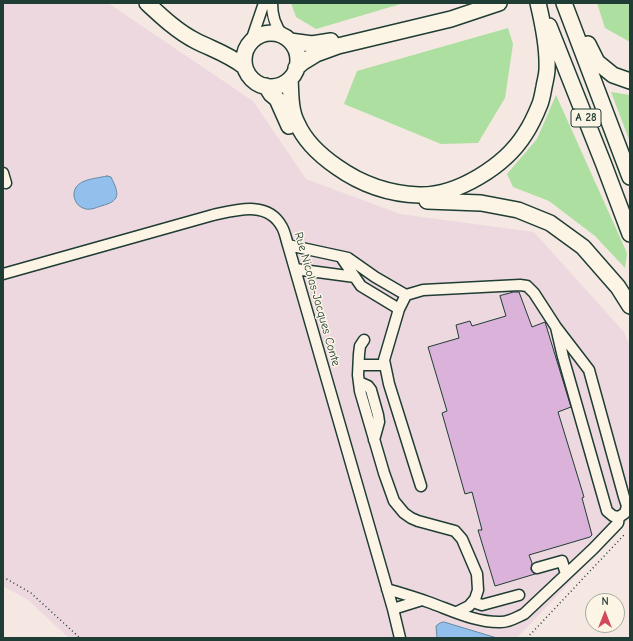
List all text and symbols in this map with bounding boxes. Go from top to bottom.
road number: A 28 [571,109,601,127]
street label: Rue Nicolas-Jacques Conte [291,230,343,368]
north arrow [585,593,625,633]
text: N [601,595,609,608]

